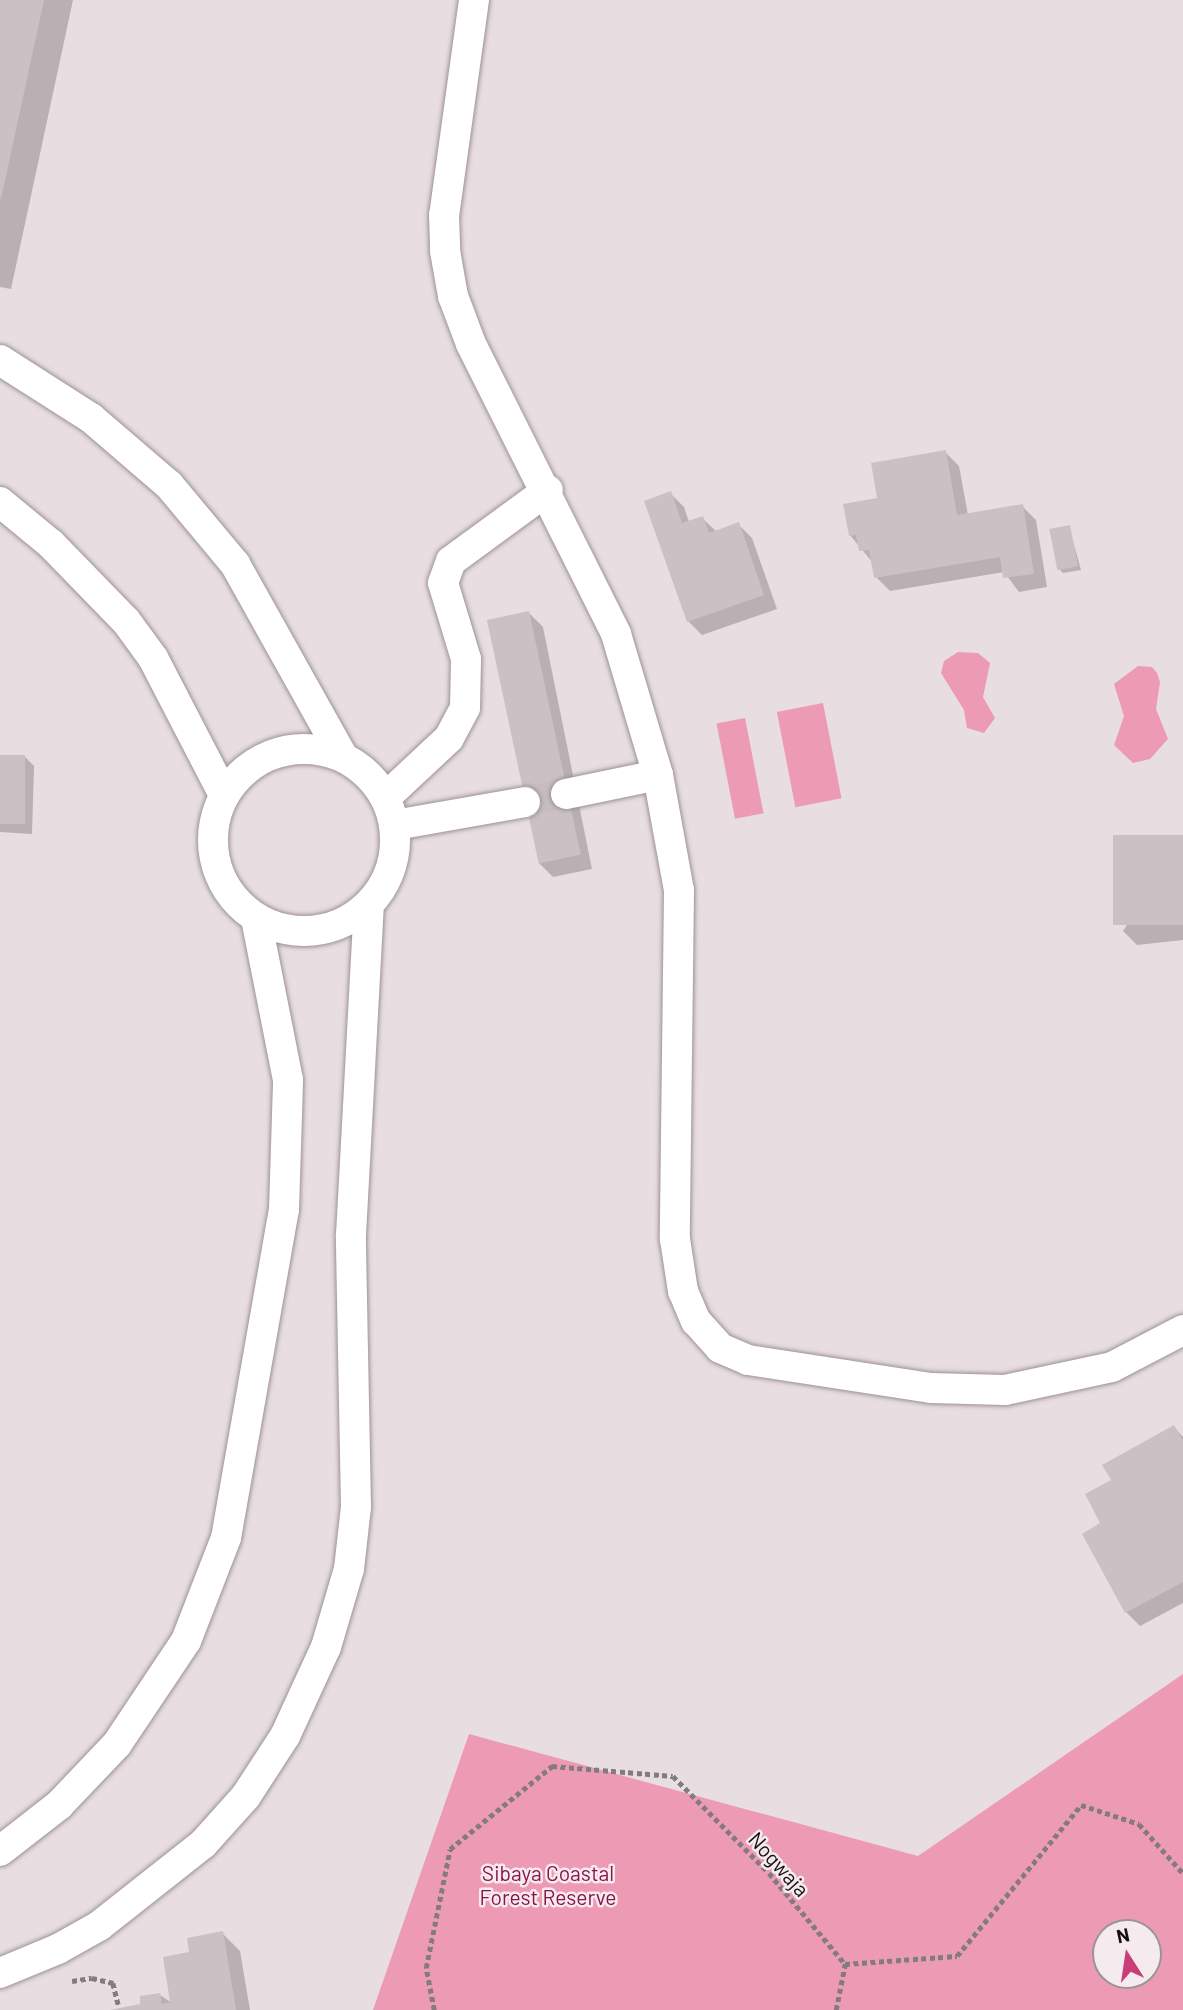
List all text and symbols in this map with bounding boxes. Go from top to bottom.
street label: Nogwaja [743,1826,815,1902]
park label: Sibaya Coastal Forest Reserve [479,1860,617,1910]
north arrow [1092,1919,1162,1989]
text: N [1114,1922,1132,1947]

